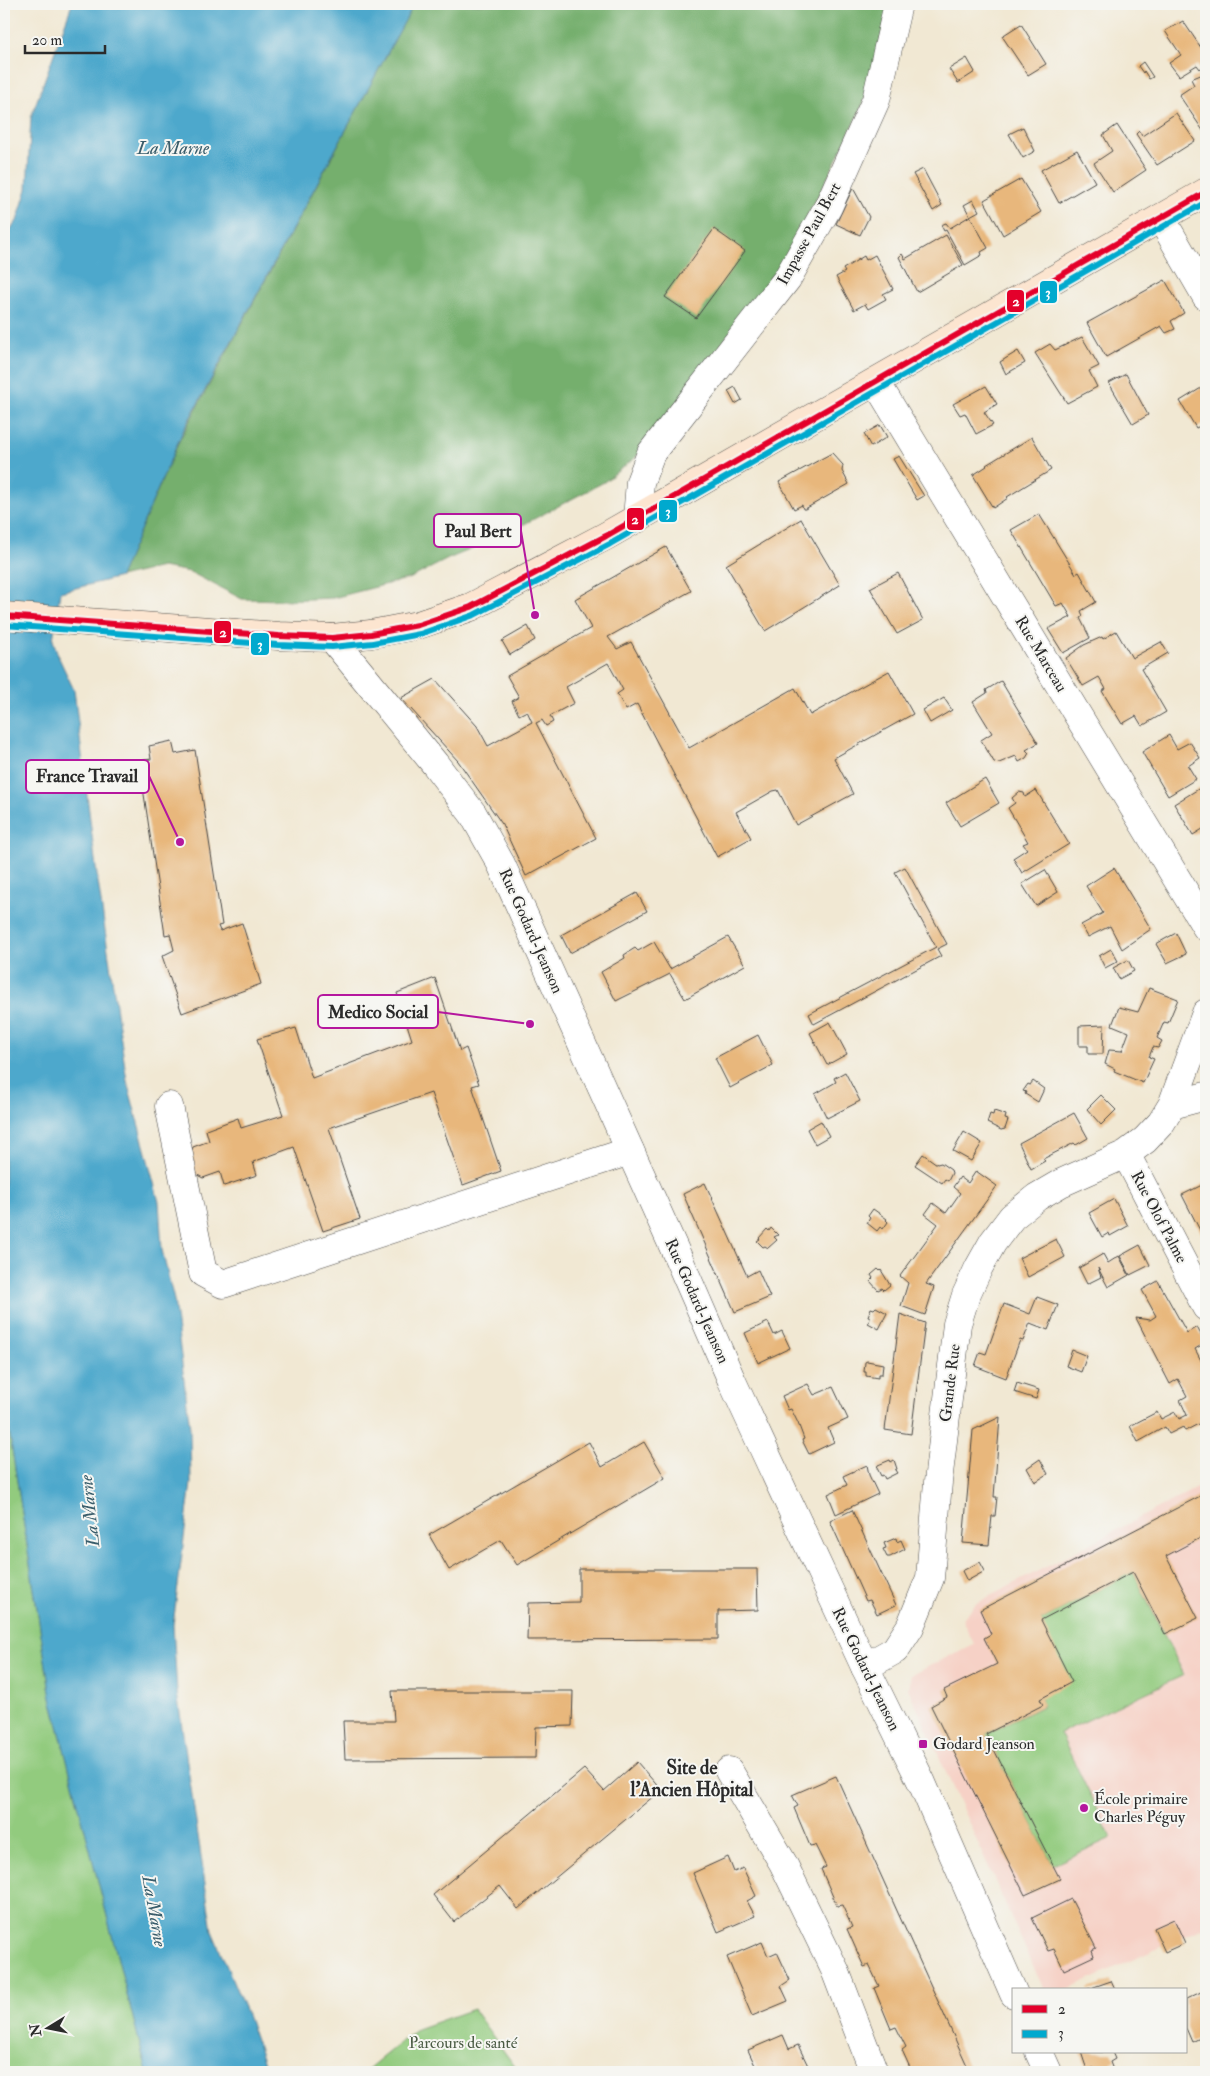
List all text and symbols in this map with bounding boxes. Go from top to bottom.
scale bar [25,22,105,54]
text: 20 m [32,31,62,50]
water label: La Marne [136,137,210,160]
street label: Impasse Paul Bert [773,179,846,289]
line badge: 3 [1039,280,1058,304]
text: 3 [1045,284,1051,301]
line badge: 2 [1006,289,1025,313]
text: 2 [1012,293,1020,310]
line badge: 3 [658,499,678,523]
text: 3 [665,503,671,520]
line badge: 2 [626,507,645,531]
text: 2 [631,511,639,528]
callout: Paul Bert [434,514,521,547]
text: Paul Bert [444,520,512,543]
street label: Rue Marceau [1010,612,1072,696]
line badge: 2 [213,620,232,644]
text: 2 [219,624,227,641]
line badge: 3 [250,632,270,656]
text: 3 [257,636,263,653]
callout: France Travail [26,760,149,793]
text: France Travail [36,765,139,788]
street label: Rue Godard-Jeanson [494,865,568,997]
callout: Medico Social [318,995,438,1028]
text: Medico Social [327,1001,429,1024]
street label: Rue Olof Palme [1126,1167,1192,1267]
street label: Rue Godard-Jeanson [660,1235,734,1367]
street label: Grande Rue [935,1343,965,1423]
water label: La Marne [75,1473,105,1549]
street label: Rue Godard-Jeanson [827,1604,905,1734]
place label: Godard Jeanson [933,1734,1035,1755]
marker: Godard Jeanson [917,1738,929,1750]
district label: Site de l'Ancien Hôpital [630,1756,754,1803]
place label: École primaire Charles Péguy [1094,1788,1188,1827]
marker: École primaire Charles Péguy [1078,1802,1090,1814]
water label: La Marne [136,1872,172,1950]
legend [1012,1988,1188,2054]
text: 2 [1058,2000,1066,2019]
north arrow [22,2004,72,2054]
text: N [26,2022,45,2039]
text: 3 [1058,2024,1064,2043]
park label: Parcours de santé [409,2033,518,2053]

